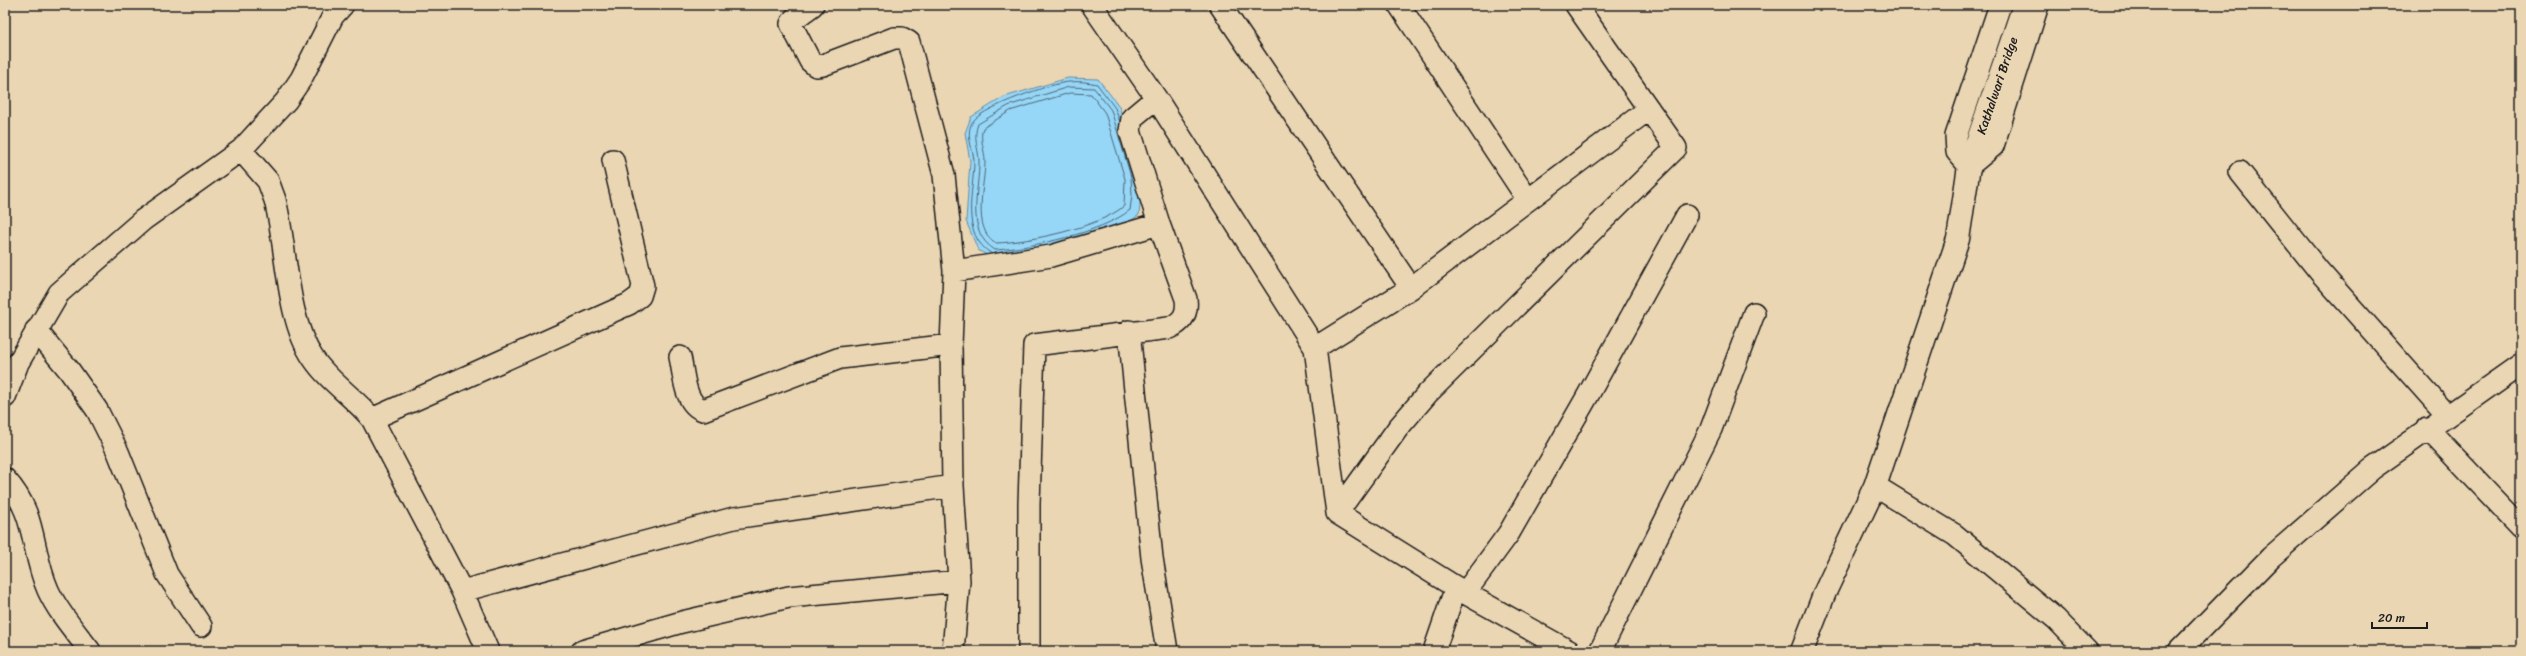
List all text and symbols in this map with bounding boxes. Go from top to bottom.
street label: Kathalwari Bridge [1969,34,2024,137]
scale bar [2372,604,2427,630]
text: 20 m [2378,607,2405,629]

